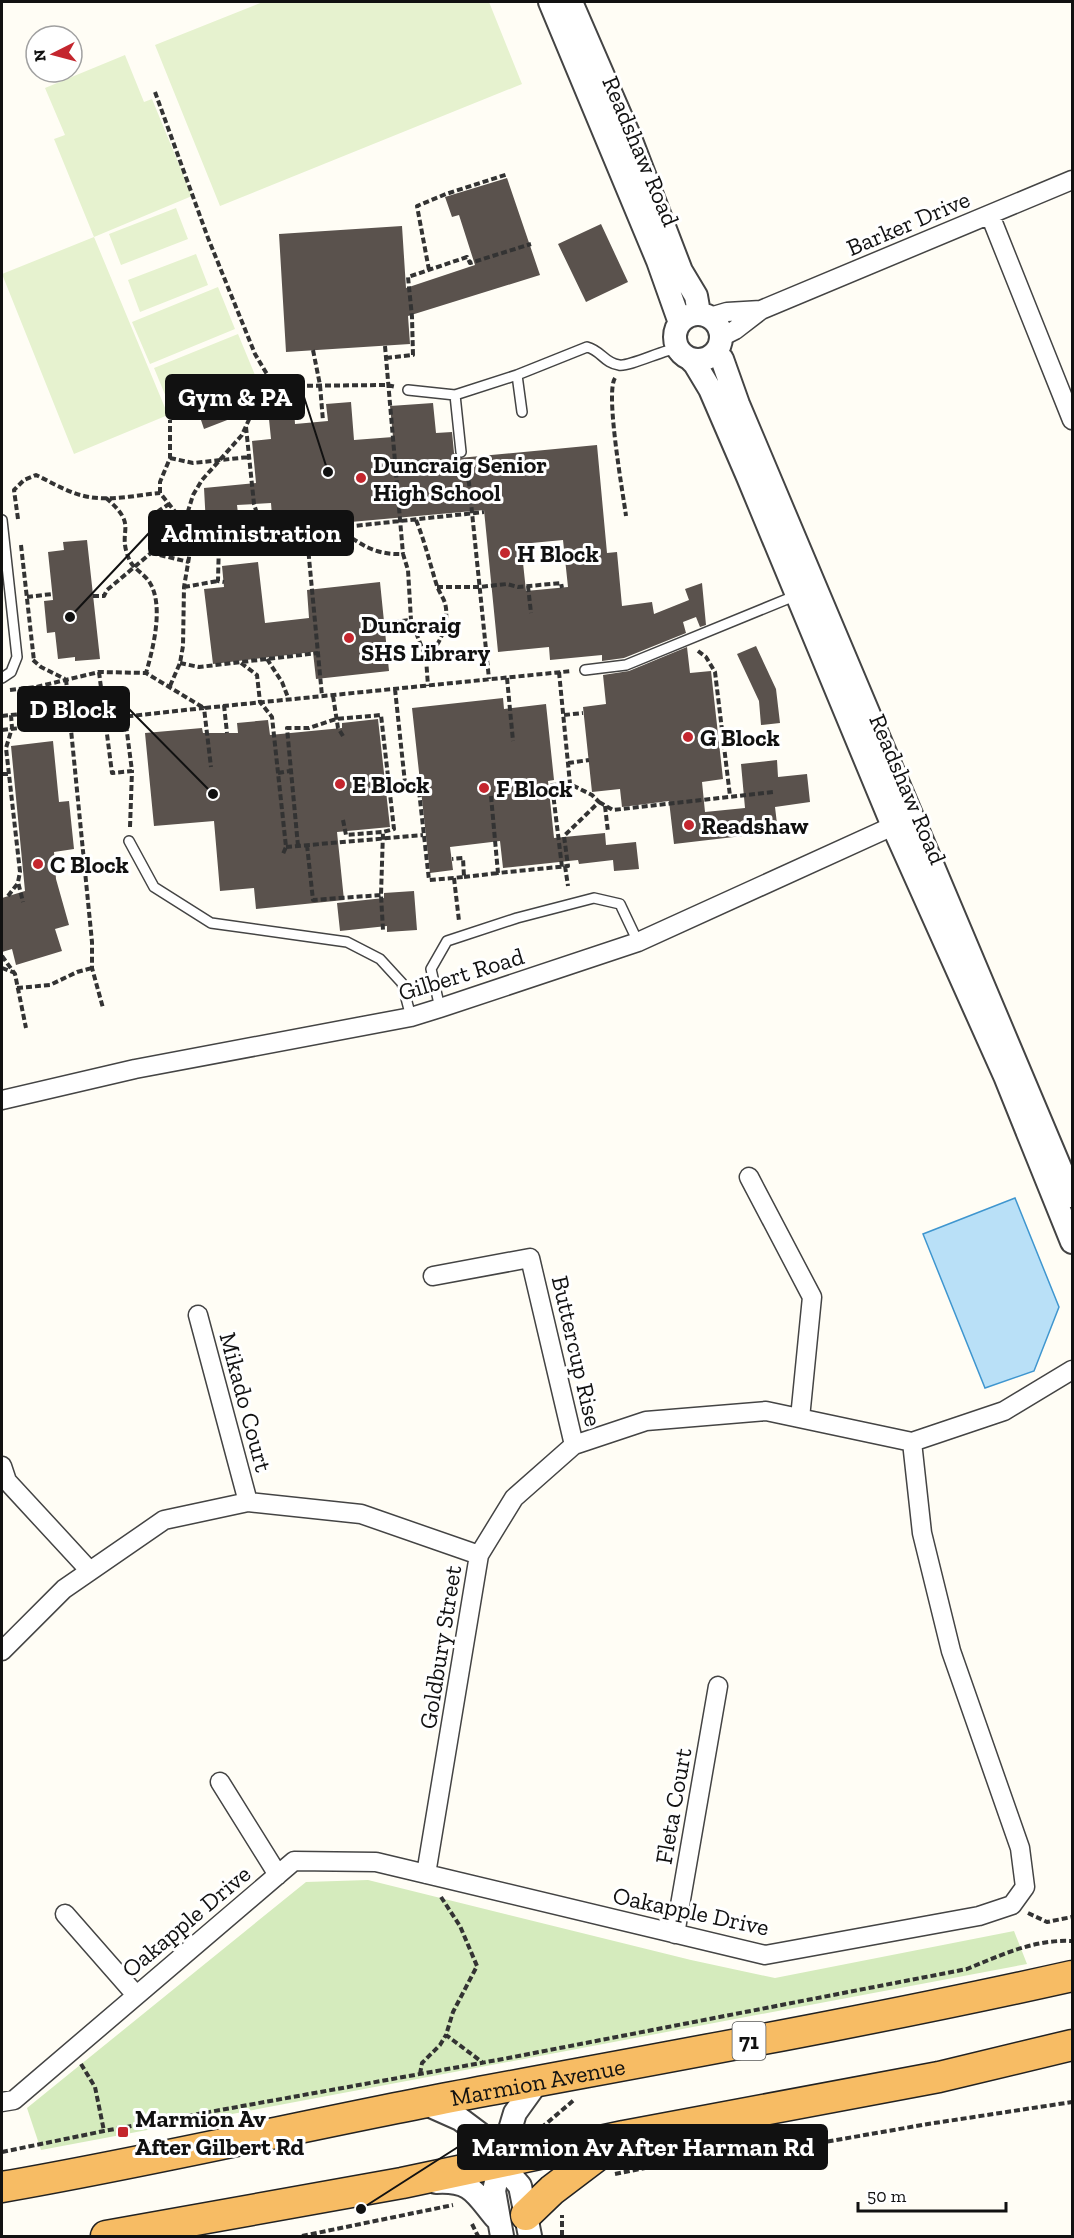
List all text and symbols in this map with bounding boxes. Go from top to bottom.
north arrow [24,24,84,84]
text: N [29,48,50,63]
street label: Readshaw Road [596,71,686,231]
street label: Barker Drive [842,184,974,262]
callout: Gym & PA [166,375,304,419]
text: Gym & PA [178,381,292,413]
place label: Duncraig Senior High School [373,450,547,507]
marker: Duncraig Senior High School [354,471,368,485]
callout: Administration [149,511,353,555]
text: Administration [161,517,342,549]
place label: H Block [517,539,599,568]
marker: H Block [498,546,512,560]
place label: Duncraig SHS Library [361,610,491,667]
marker: Duncraig SHS Library [342,631,356,645]
callout: D Block [18,687,129,731]
text: D Block [30,693,117,725]
street label: Readshaw Road [863,709,953,869]
place label: G Block [700,723,780,752]
marker: G Block [681,730,695,744]
place label: E Block [352,770,430,799]
place label: F Block [496,774,573,803]
marker: E Block [333,777,347,791]
marker: F Block [477,781,491,795]
place label: Readshaw [701,811,809,840]
marker: Readshaw [682,818,696,832]
place label: C Block [50,850,129,879]
marker: C Block [31,857,45,871]
street label: Gilbert Road [395,941,527,1007]
street label: Buttercup Rise [546,1273,608,1429]
street label: Mikado Court [213,1329,279,1475]
street label: Goldbury Street [413,1563,467,1731]
street label: Fleta Court [649,1746,697,1866]
street label: Oakapple Drive [116,1859,256,1983]
street label: Oakapple Drive [610,1880,772,1942]
road number: 71 [732,2022,766,2060]
street label: Marmion Avenue [448,2051,627,2112]
place label: Marmion Av After Gilbert Rd [135,2104,305,2161]
marker: Marmion Av After Gilbert Rd [116,2125,130,2139]
callout: Marmion Av After Harman Rd [458,2125,827,2169]
text: Marmion Av After Harman Rd [472,2131,814,2163]
scale bar [858,2175,1006,2213]
text: 50 m [867,2185,907,2207]

